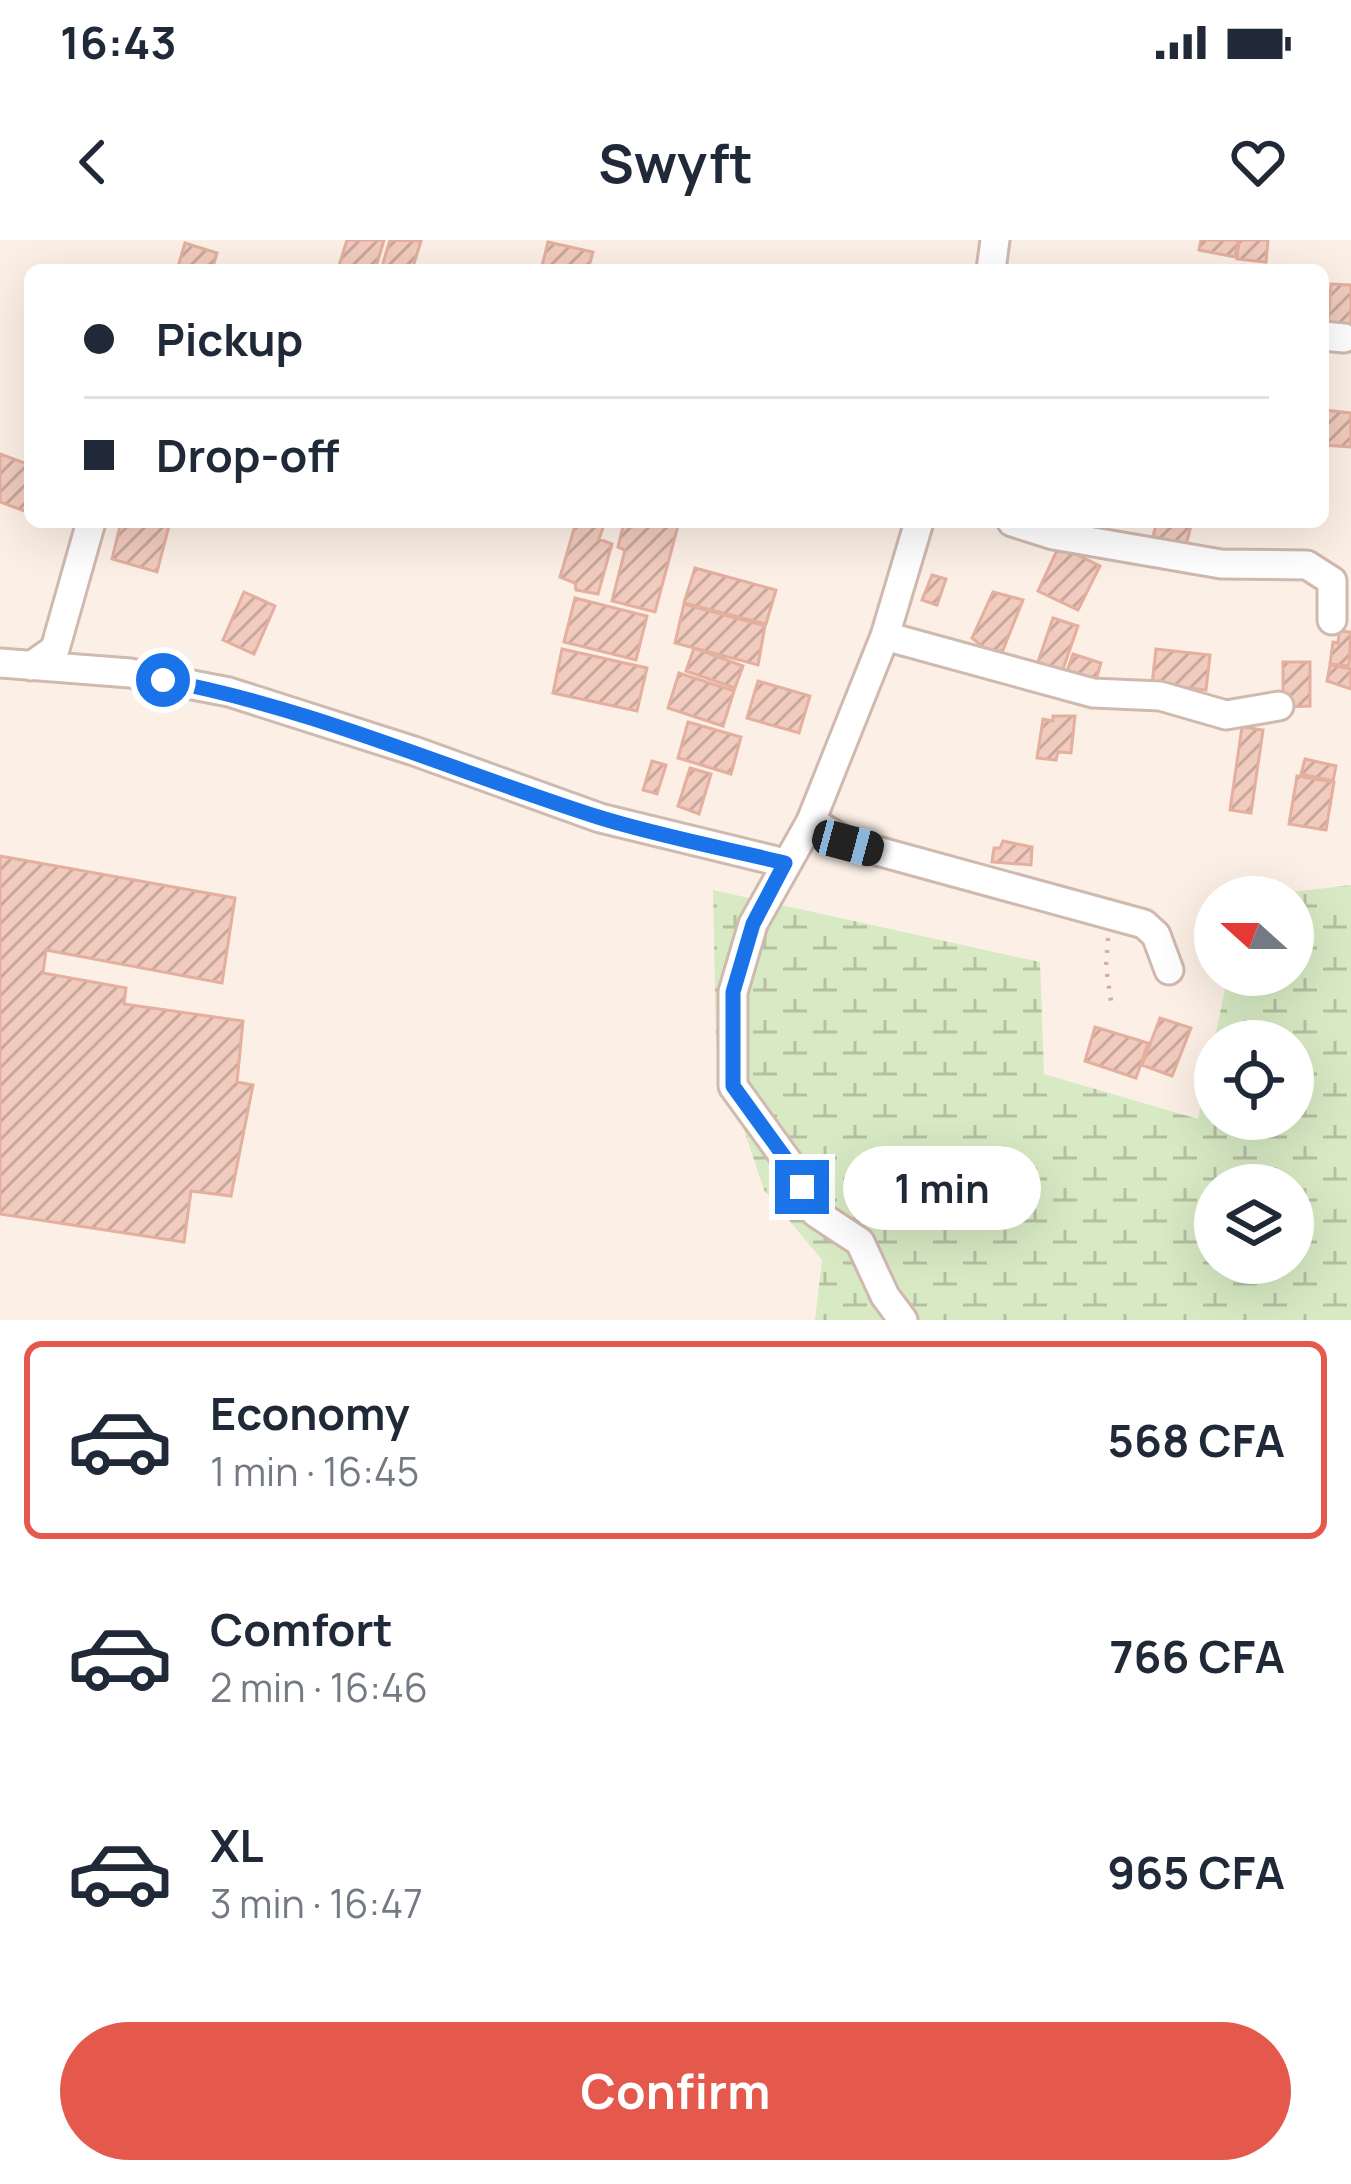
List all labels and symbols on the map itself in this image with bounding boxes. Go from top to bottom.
route start [136,653,190,707]
car [809,816,887,870]
north arrow [1194,876,1314,996]
callout: 1 min [844,1145,1042,1229]
route end [775,1160,829,1214]

